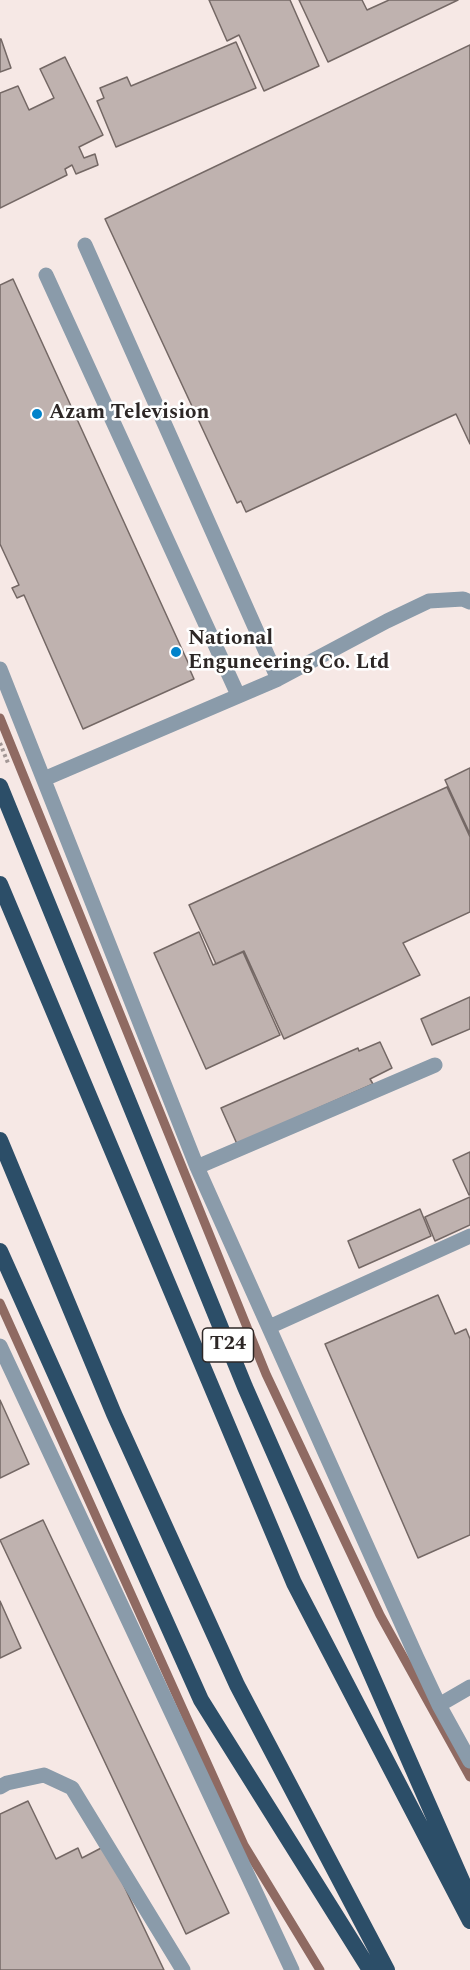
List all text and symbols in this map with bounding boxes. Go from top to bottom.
place label: Azam Television [49,401,210,427]
marker: Azam Television [30,407,44,421]
place label: National Enguneering Co. Ltd [188,627,389,677]
marker: National Enguneering Co. Ltd [169,645,183,659]
road number: T24 [202,1328,254,1362]

